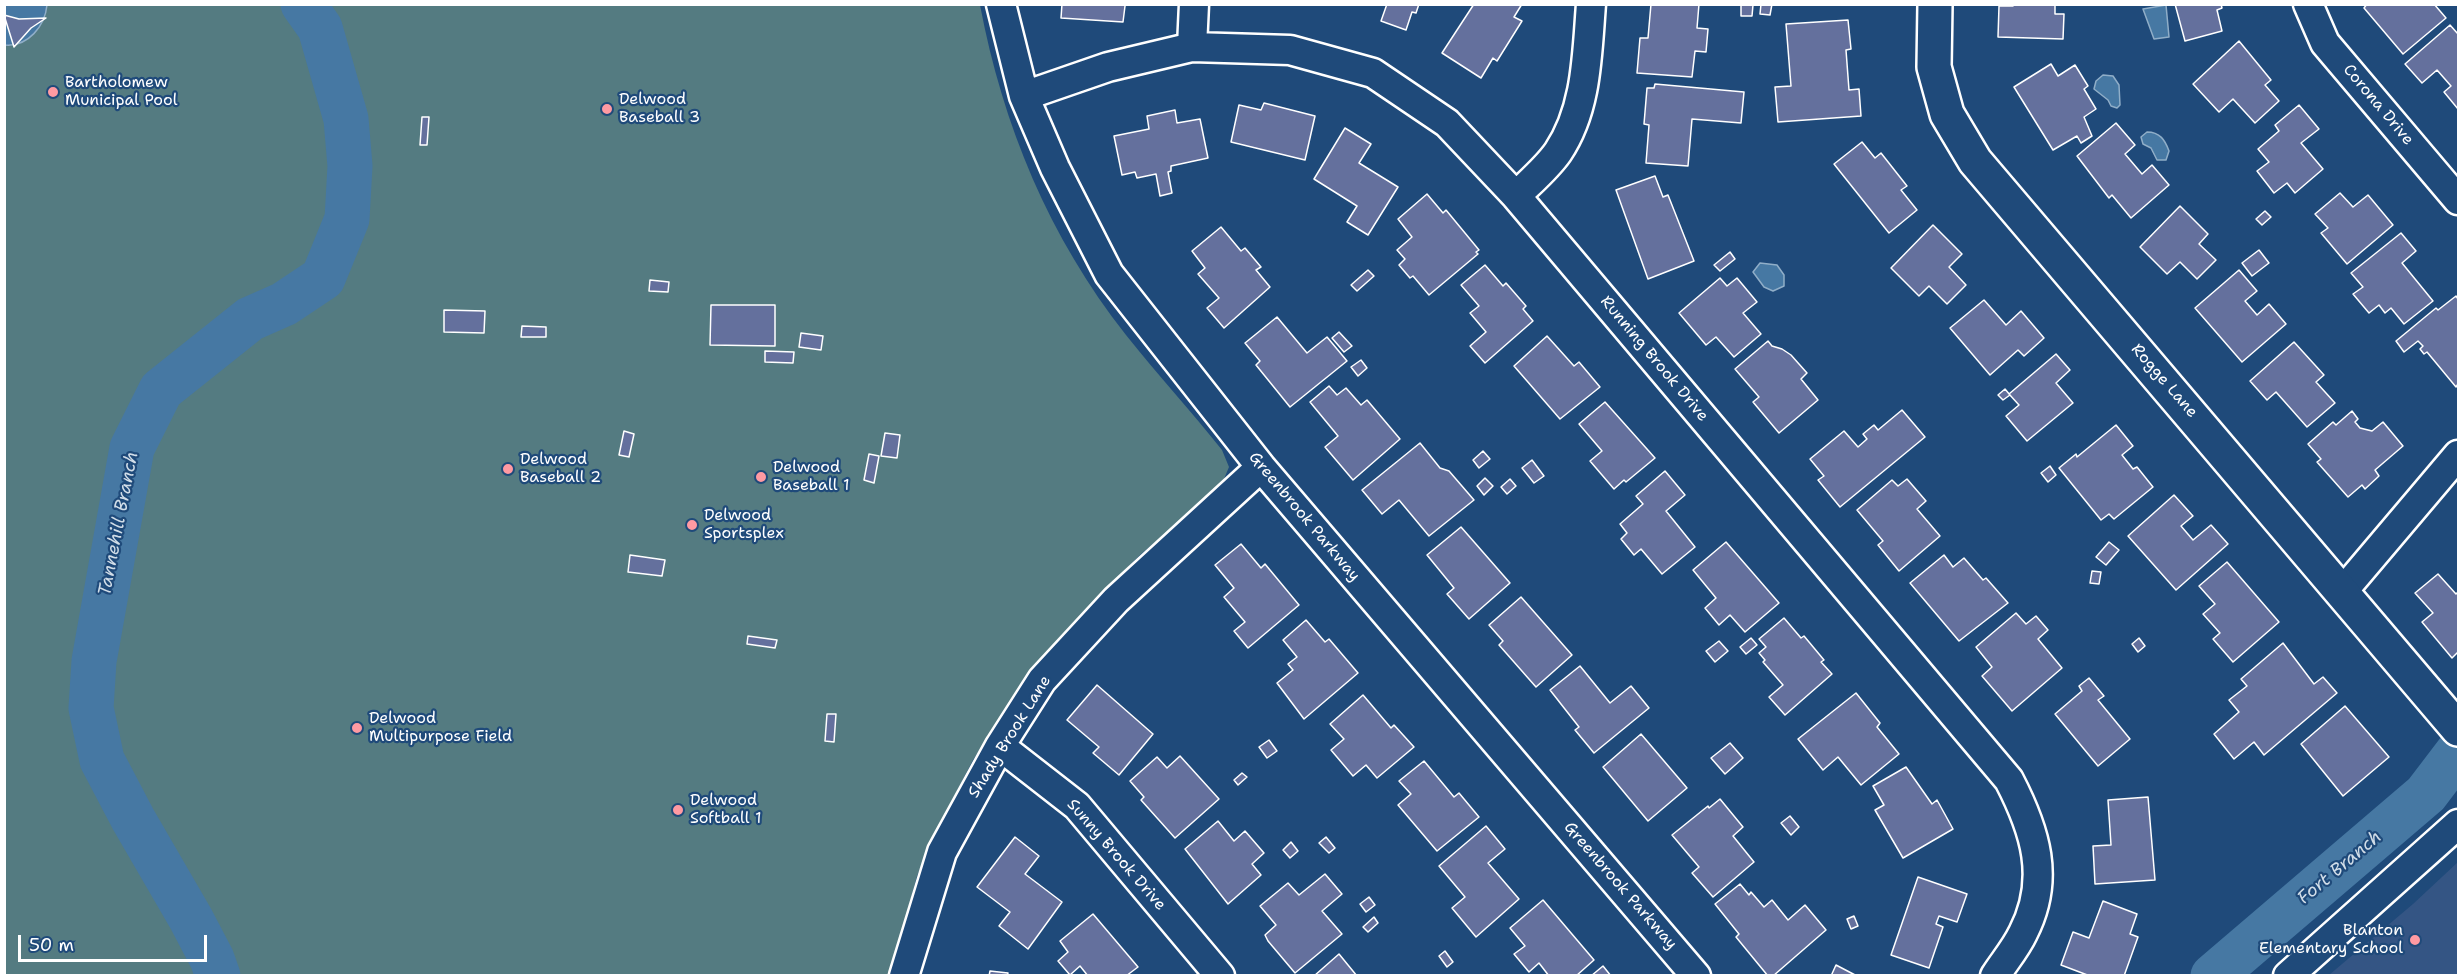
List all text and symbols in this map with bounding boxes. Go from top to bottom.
street label: Corona Drive [2339,61,2417,149]
place label: Bartholomew Municipal Pool [65,73,178,111]
marker: Bartholomew Municipal Pool [46,85,60,99]
place label: Delwood Baseball 3 [619,90,700,128]
marker: Delwood Baseball 3 [600,102,614,116]
street label: Running Brook Drive [1596,292,1712,426]
street label: Rogge Lane [2127,340,2201,422]
street label: Greenbrook Parkway [1244,448,1364,586]
water label: Tannehill Branch [94,450,144,598]
place label: Delwood Baseball 2 [520,450,601,488]
place label: Delwood Baseball 1 [773,458,850,496]
marker: Delwood Baseball 2 [501,462,515,476]
marker: Delwood Baseball 1 [754,470,768,484]
place label: Delwood Sportsplex [704,506,784,544]
marker: Delwood Sportsplex [685,518,699,532]
street label: Shady Brook Lane [965,672,1055,802]
place label: Delwood Multipurpose Field [369,709,512,747]
marker: Delwood Multipurpose Field [350,721,364,735]
place label: Delwood Softball 1 [690,791,762,829]
street label: Sunny Brook Drive [1062,795,1170,915]
marker: Delwood Softball 1 [671,803,685,817]
street label: Greenbrook Parkway [1559,818,1681,954]
water label: Fort Branch [2294,827,2386,909]
place label: Blanton Elementary School [2259,921,2403,959]
scale bar [21,923,210,961]
text: 50 m [29,933,74,957]
marker: Blanton Elementary School [2408,933,2422,947]

